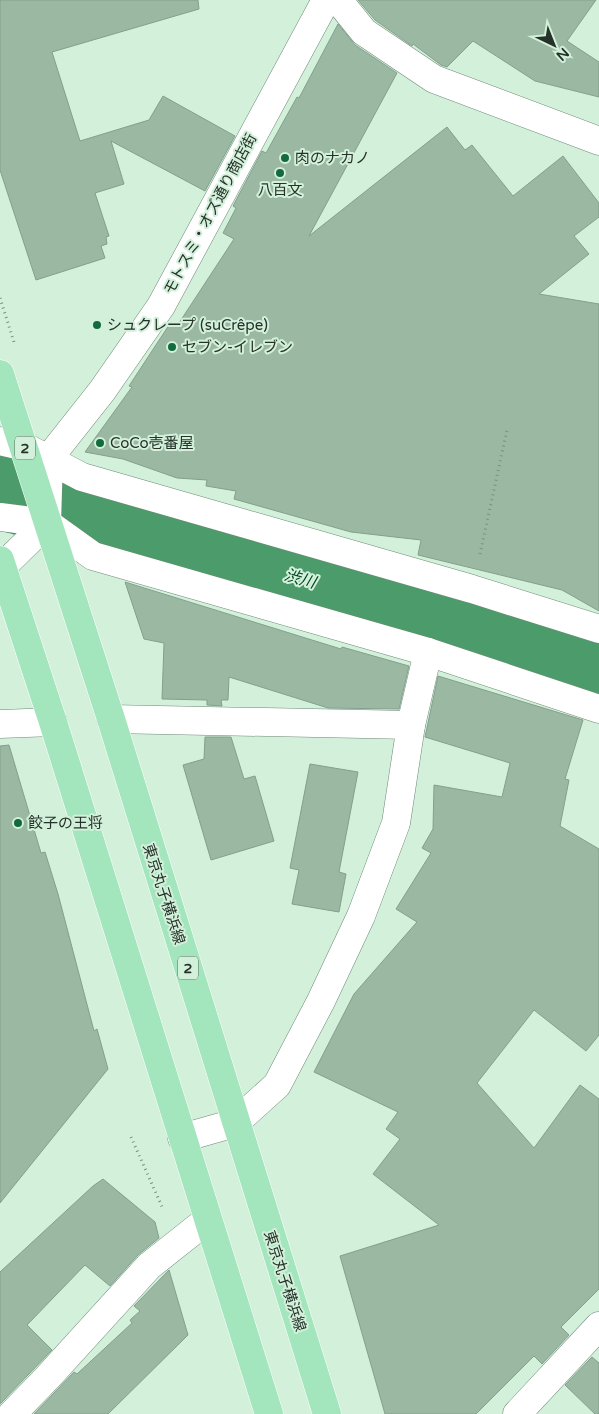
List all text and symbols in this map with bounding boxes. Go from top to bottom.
north arrow [529,20,579,70]
text: N [553,44,572,64]
street label: モトスミ・オズ通り商店街 [160,130,260,298]
place label: 肉のナカノ [295,149,370,167]
marker: 肉のナカノ [279,152,291,164]
marker: 八百文 [274,167,286,179]
place label: 八百文 [257,181,303,199]
place label: シュクレープ (suCrêpe) [107,316,268,334]
marker: シュクレープ (suCrêpe) [91,319,103,331]
place label: セブン-イレブン [182,338,293,356]
marker: セブン-イレブン [166,341,178,353]
place label: CoCo壱番屋 [110,434,194,452]
road number: 2 [15,436,35,459]
marker: CoCo壱番屋 [94,437,106,449]
water label: 渋川 [282,565,320,594]
place label: 餃子の王将 [28,814,103,832]
marker: 餃子の王将 [12,817,24,829]
street label: 東京丸子横浜線 [139,841,189,947]
road number: 2 [178,956,198,980]
street label: 東京丸子横浜線 [260,1228,310,1334]

